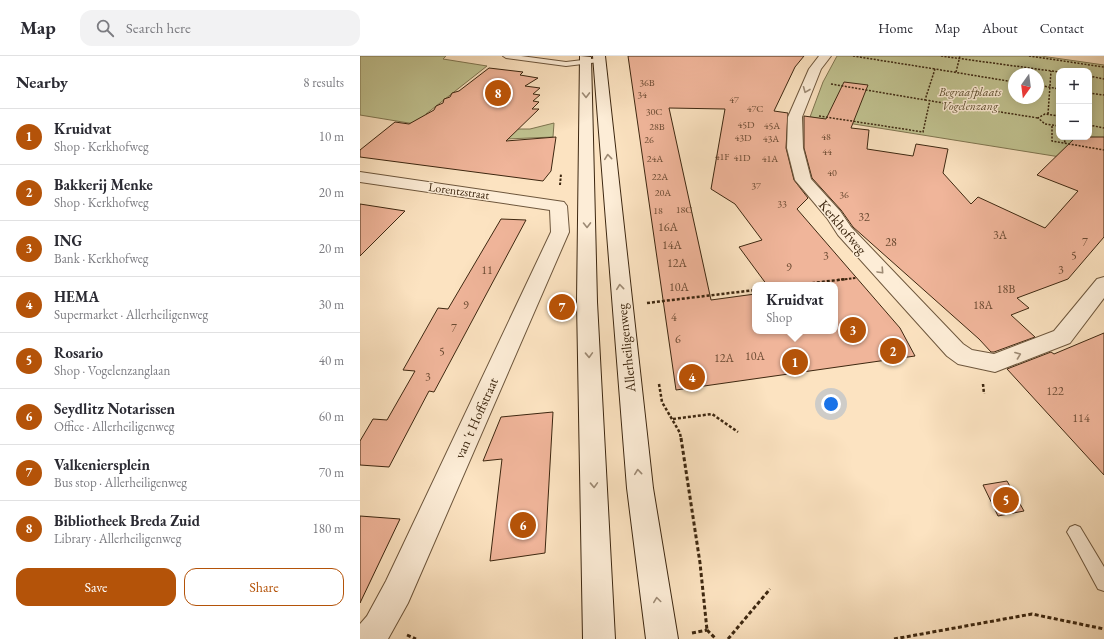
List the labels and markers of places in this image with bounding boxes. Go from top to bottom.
pin: 8 [485,78,511,108]
pin: 7 [549,292,575,322]
pin: 3 [840,315,866,345]
pin: 2 [880,336,906,366]
pin: 1 [782,347,808,377]
pin: 4 [679,362,705,392]
pin: 5 [993,485,1019,515]
pin: 6 [510,510,536,540]

